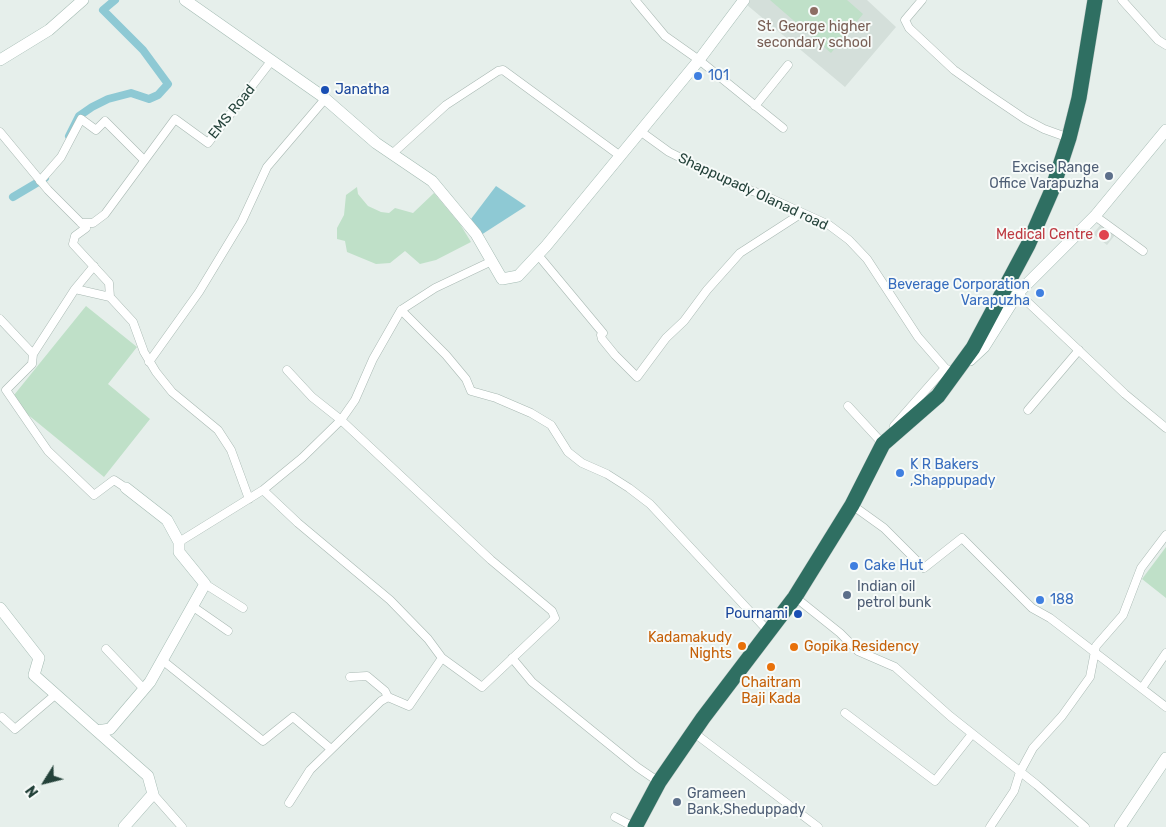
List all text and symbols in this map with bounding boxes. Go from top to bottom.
marker: St. George higher secondary school [808,5,820,17]
place label: St. George higher secondary school [757,19,871,52]
place label: 101 [708,68,729,84]
marker: 101 [692,70,704,82]
street label: EMS Road [205,81,259,143]
place label: Janatha [335,82,389,98]
marker: Janatha [319,84,331,96]
street label: Shappupady Olanad road [675,150,831,234]
place label: Excise Range Office Varapuzha [989,160,1099,192]
marker: Excise Range Office Varapuzha [1103,170,1115,182]
place label: Medical Centre [996,227,1093,243]
marker: Medical Centre [1097,228,1111,242]
place label: Beverage Corporation Varapuzha [888,277,1030,310]
marker: Beverage Corporation Varapuzha [1034,287,1046,299]
place label: K R Bakers ,Shappupady [910,457,996,490]
marker: K R Bakers ,Shappupady [894,467,906,479]
place label: Cake Hut [864,558,923,574]
marker: Cake Hut [848,560,860,572]
place label: Indian oil petrol bunk [857,579,931,612]
marker: Indian oil petrol bunk [841,589,853,601]
place label: 188 [1050,592,1074,608]
marker: 188 [1034,594,1046,606]
place label: Pournami [725,606,788,622]
marker: Pournami [792,608,804,620]
place label: Kadamakudy Nights [648,630,732,662]
place label: Gopika Residency [804,639,919,655]
marker: Kadamakudy Nights [736,640,748,652]
marker: Gopika Residency [788,641,800,653]
marker: Chaitram Baji Kada [765,661,777,673]
place label: Chaitram Baji Kada [741,675,801,708]
north arrow [20,757,70,807]
text: N [23,782,42,800]
place label: Grameen Bank,Sheduppady [687,786,805,819]
marker: Grameen Bank,Sheduppady [671,796,683,808]

